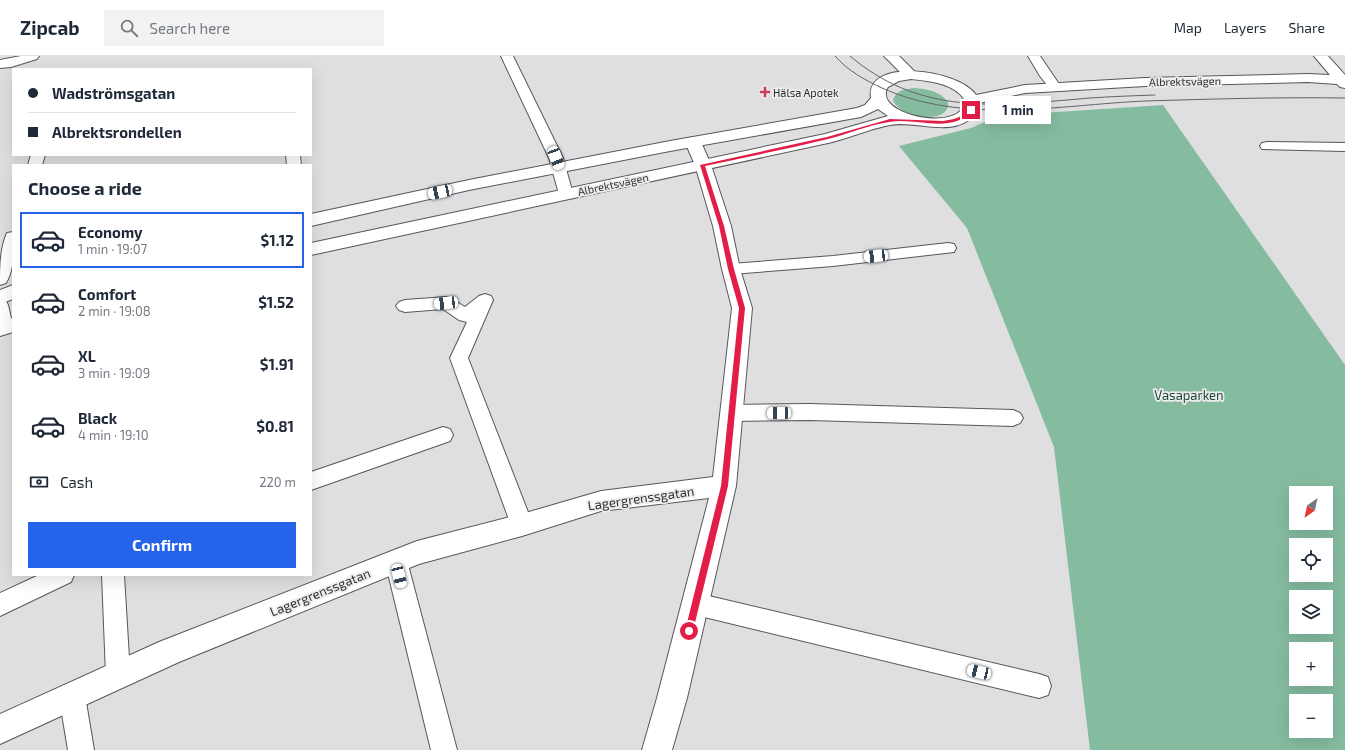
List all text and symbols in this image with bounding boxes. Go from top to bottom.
search box [104,10,384,46]
text: Zipcab [20,16,80,39]
icon: search [118,17,140,39]
text: Search here [150,19,230,37]
text: Map [1174,19,1202,36]
text: Layers [1224,19,1266,36]
text: Share [1288,19,1325,36]
street label: Albrektsvägen [1149,74,1221,88]
text: Wadströmsgatan [52,84,175,102]
place label: Hälsa Apotek [773,86,839,99]
marker: Hälsa Apotek [760,87,770,97]
callout: 1 min [985,96,1051,124]
route end [962,101,980,119]
text: 1 min [1002,102,1034,118]
text: Albrektsrondellen [52,123,182,141]
car [546,145,566,171]
street label: Albrektsvägen [576,170,650,198]
text: Choose a ride [28,177,142,199]
car [427,184,453,200]
icon: car [30,222,66,258]
text: Economy [78,223,143,241]
text: $1.12 [261,231,294,249]
text: 1 min · 19:07 [78,241,147,257]
car [863,249,889,263]
icon: car [30,284,66,320]
text: Comfort [78,285,136,303]
text: $1.52 [258,293,294,311]
car [433,296,459,310]
text: 2 min · 19:08 [78,303,151,319]
icon: car [30,346,66,382]
text: XL [78,347,96,365]
text: $1.91 [260,355,294,373]
text: 3 min · 19:09 [78,365,150,381]
park label: Vasaparken [1154,387,1224,403]
car [767,407,791,419]
icon: car [30,408,66,444]
text: Black [78,409,117,427]
text: $0.81 [256,417,294,435]
text: 4 min · 19:10 [78,427,149,443]
icon: cash [28,471,50,493]
text: Cash [60,473,93,491]
text: 220 m [259,474,296,490]
street label: Lagergrenssgatan [587,483,695,513]
north arrow [1289,486,1333,530]
map controls [1289,486,1333,738]
button: Confirm [28,522,296,568]
button: locate [1289,538,1333,582]
car [390,563,408,589]
street label: Lagergrenssgatan [267,565,373,619]
button: layers [1289,590,1333,634]
route start [680,622,698,640]
button: + [1289,642,1333,686]
car [966,663,992,681]
button: − [1289,694,1333,738]

